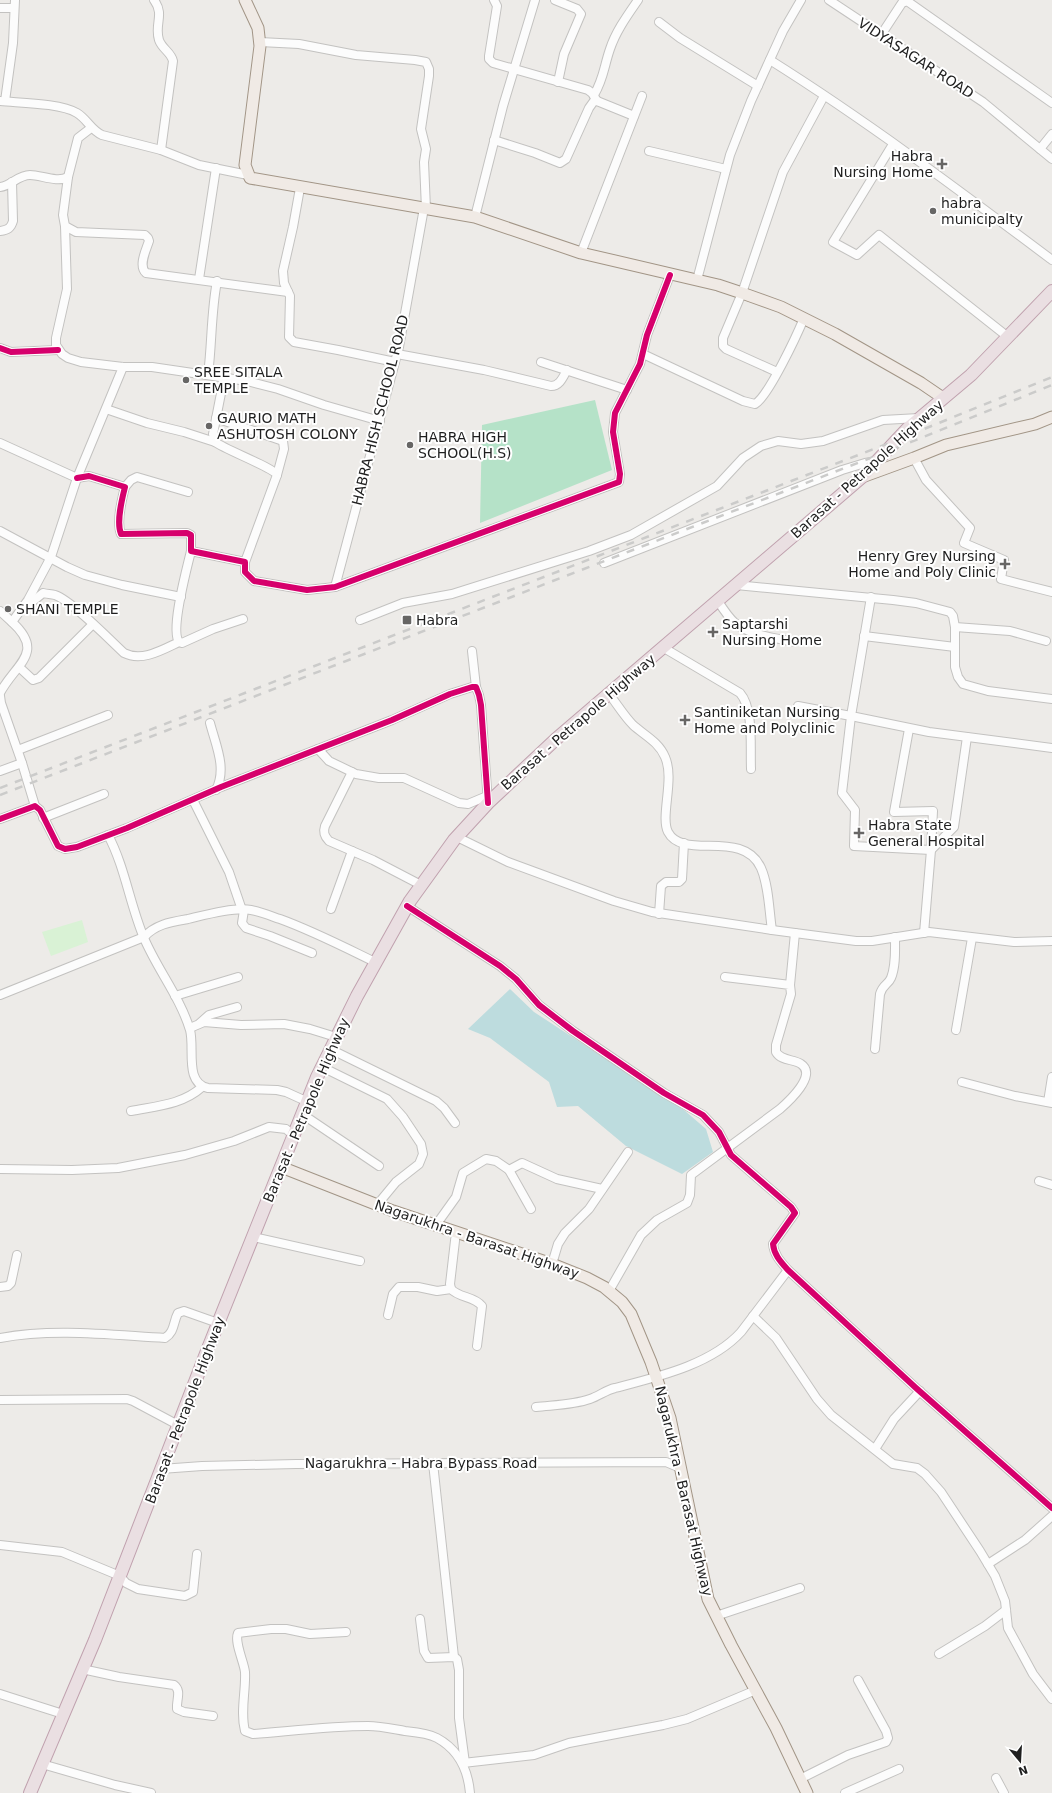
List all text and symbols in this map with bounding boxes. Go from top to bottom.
street label: VIDYASAGAR ROAD [855,15,977,101]
place label: Habra Nursing Home [833,148,933,180]
marker: Habra Nursing Home [936,158,948,170]
place label: habra municipalty [941,195,1023,227]
marker: habra municipalty [928,206,938,216]
street label: HABRA HISH SCHOOL ROAD [349,313,411,507]
place label: SREE SITALA TEMPLE [193,364,283,396]
marker: SREE SITALA TEMPLE [181,375,191,385]
street label: Barasat - Petrapole Highway [788,396,946,542]
place label: GAURIO MATH ASHUTOSH COLONY [217,410,358,442]
marker: GAURIO MATH ASHUTOSH COLONY [204,421,214,431]
place label: HABRA HIGH SCHOOL(H.S) [418,429,512,461]
marker: HABRA HIGH SCHOOL(H.S) [405,440,415,450]
place label: Henry Grey Nursing Home and Poly Clinic [848,548,996,580]
marker: Henry Grey Nursing Home and Poly Clinic [999,558,1011,570]
place label: SHANI TEMPLE [16,601,119,617]
marker: SHANI TEMPLE [3,604,13,614]
place label: Habra [416,612,458,628]
marker: Habra [401,614,413,626]
place label: Saptarshi Nursing Home [722,616,822,648]
marker: Saptarshi Nursing Home [707,626,719,638]
street label: Barasat - Petrapole Highway [498,651,658,793]
place label: Santiniketan Nursing Home and Polyclinic [694,704,840,736]
marker: Santiniketan Nursing Home and Polyclinic [679,714,691,726]
place label: Habra State General Hospital [868,817,985,849]
marker: Habra State General Hospital [853,827,865,839]
street label: Barasat - Petrapole Highway [260,1015,352,1205]
street label: Nagarukhra - Barasat Highway [373,1196,581,1282]
street label: Barasat - Petrapole Highway [142,1314,228,1506]
street label: Nagarukhra - Barasat Highway [652,1384,716,1598]
street label: Nagarukhra - Habra Bypass Road [305,1455,537,1471]
north arrow [1000,1741,1040,1781]
text: N [1017,1762,1029,1778]

